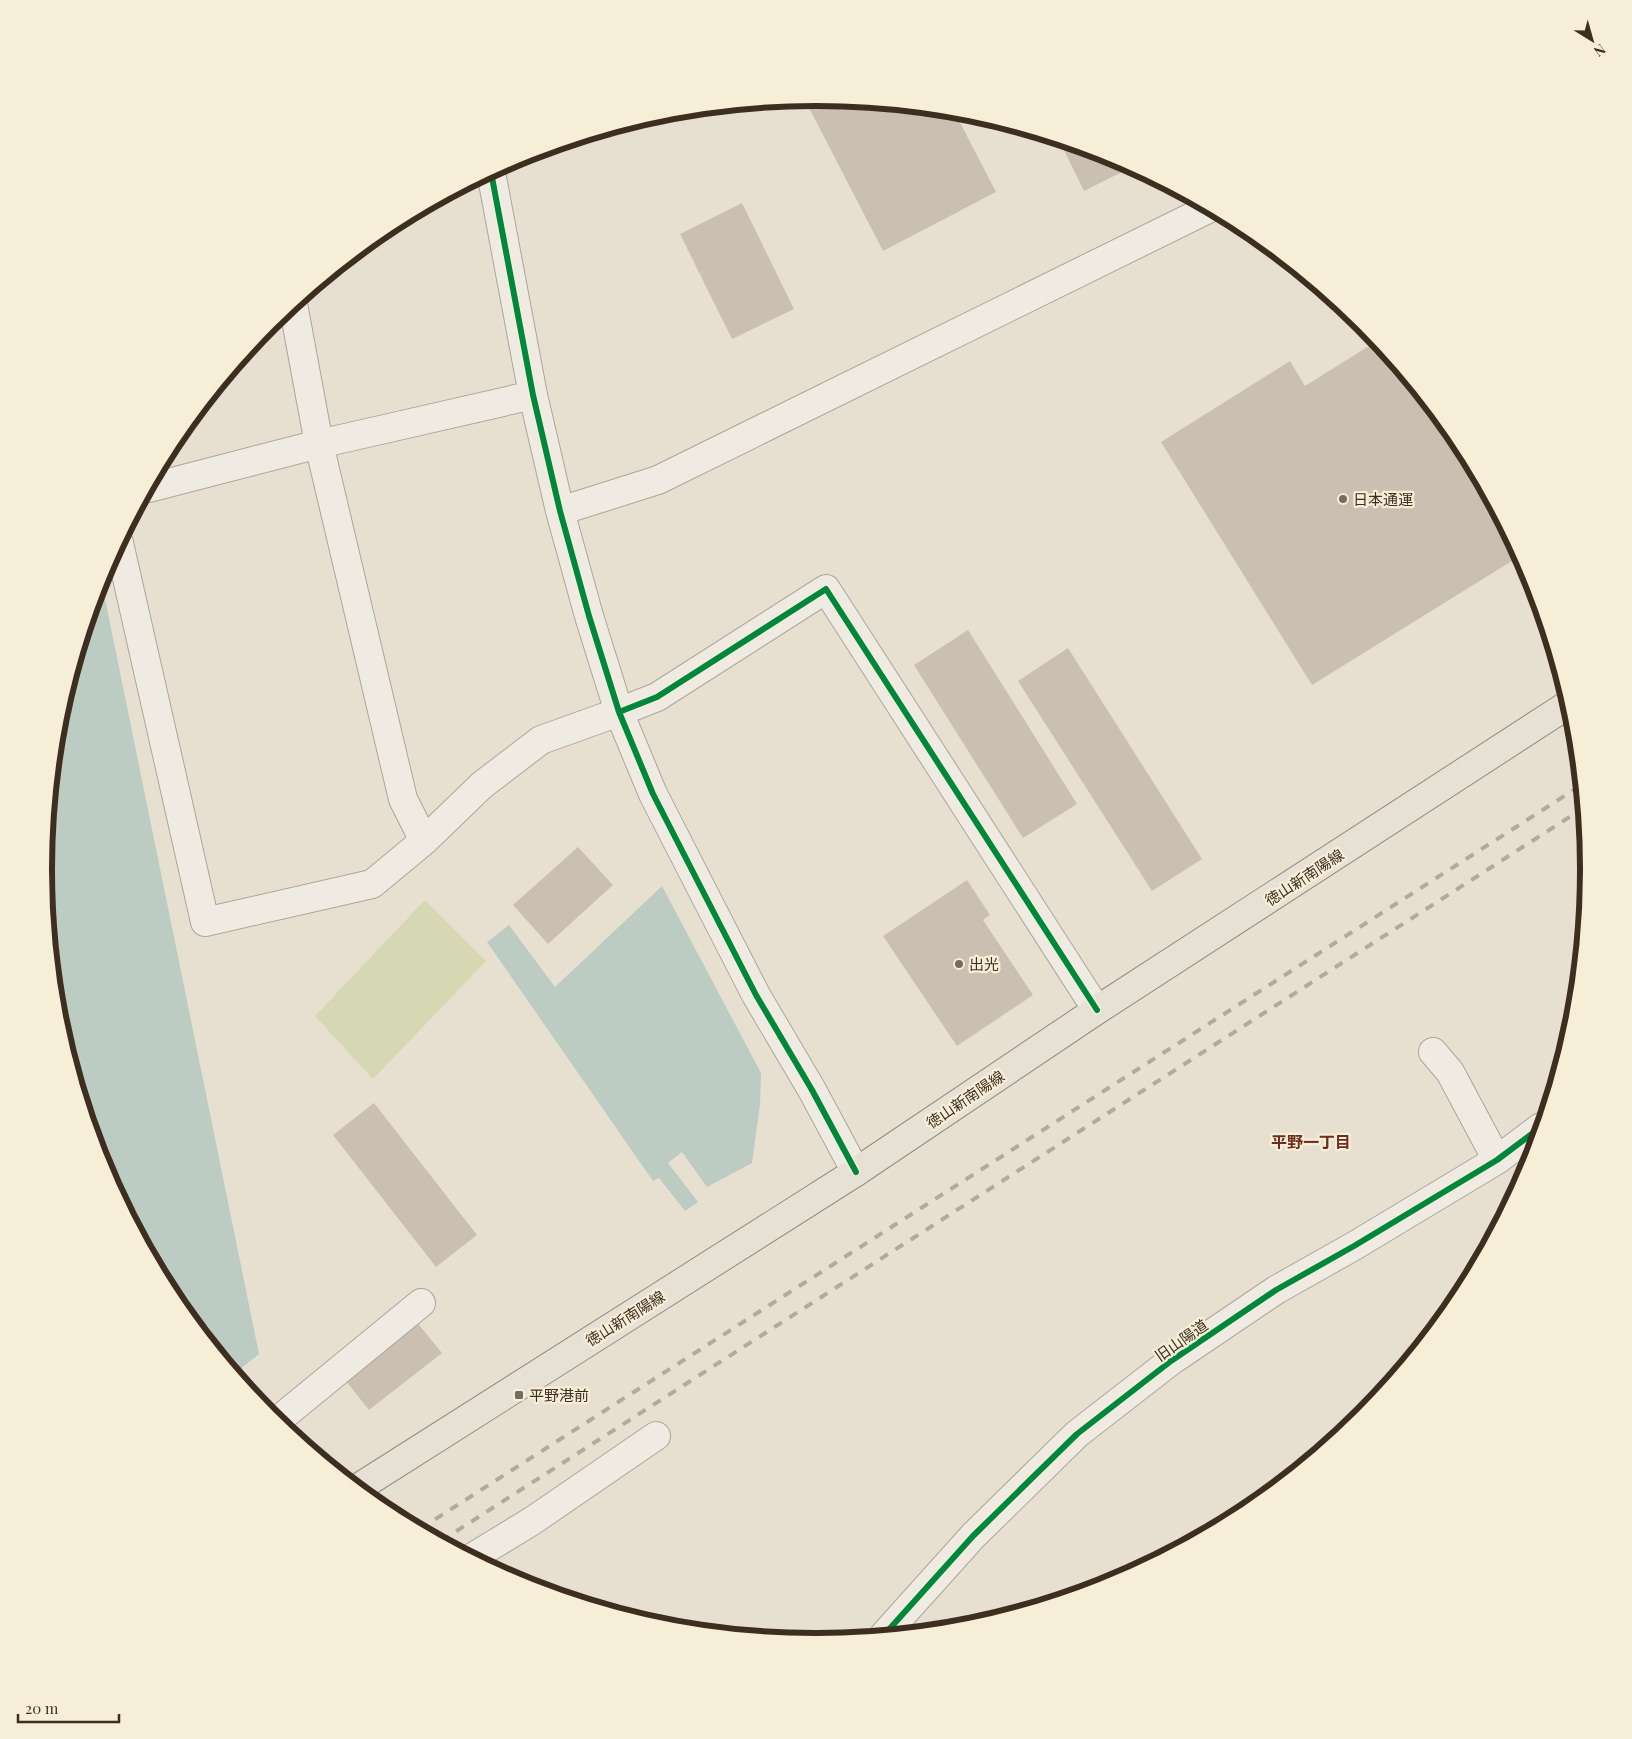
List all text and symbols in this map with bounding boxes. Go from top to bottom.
north arrow [1567,15,1617,65]
text: N [1590,40,1610,61]
place label: 日本通運 [1353,489,1413,509]
marker: 日本通運 [1337,493,1349,505]
street label: 徳山新南陽線 [1261,844,1347,910]
place label: 出光 [969,954,999,974]
marker: 出光 [953,958,965,970]
street label: 徳山新南陽線 [922,1066,1008,1132]
district label: 平野一丁目 [1271,1131,1351,1152]
street label: 徳山新南陽線 [582,1286,668,1350]
street label: 旧山陽道 [1151,1315,1211,1365]
place label: 平野港前 [529,1385,589,1405]
marker: 平野港前 [513,1389,525,1401]
scale bar [18,1692,119,1724]
text: 20 m [25,1698,59,1718]

